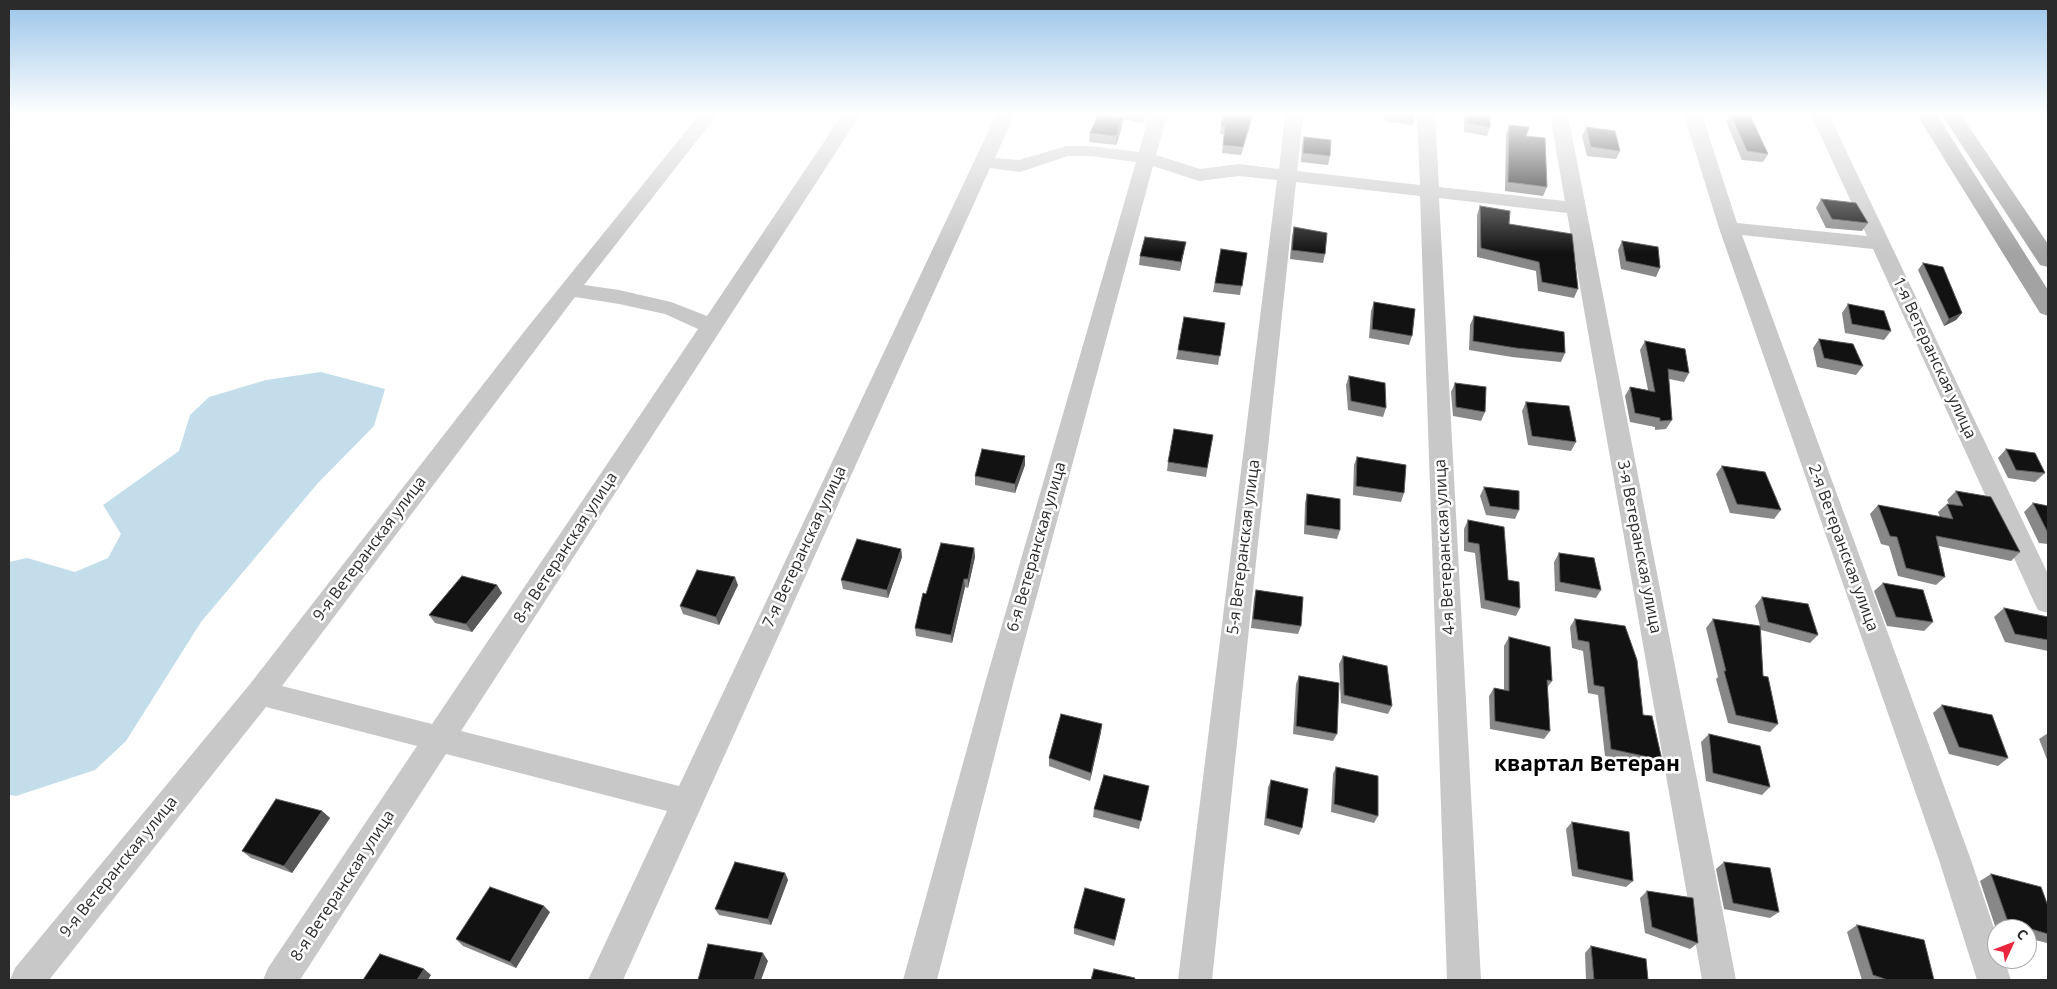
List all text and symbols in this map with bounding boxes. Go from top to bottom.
street label: 1-я Ветеранская улица [1888,274,1980,442]
street label: 5-я Ветеранская улица [1224,458,1264,636]
street label: 4-я Ветеранская улица [1431,459,1459,635]
street label: 3-я Ветеранская улица [1613,459,1665,635]
street label: 6-я Ветеранская улица [1004,460,1070,634]
street label: 2-я Ветеранская улица [1804,462,1882,634]
street label: 7-я Ветеранская улица [759,463,851,631]
street label: 8-я Ветеранская улица [510,469,622,627]
street label: 9-я Ветеранская улица [309,473,431,625]
district label: квартал Ветеран [1494,752,1680,778]
street label: 9-я Ветеранская улица [56,793,182,941]
street label: 8-я Ветеранская улица [287,807,399,965]
north arrow [1987,919,2037,969]
text: С [2013,924,2033,944]

